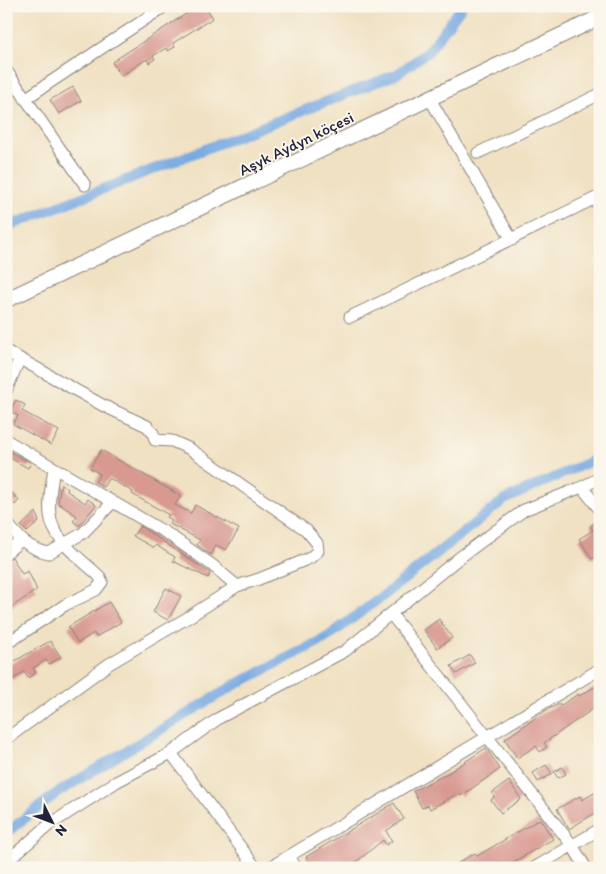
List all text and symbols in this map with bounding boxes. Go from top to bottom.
street label: Aşyk Aýdyn köçesi [236,107,357,180]
north arrow [28,796,78,846]
text: N [52,821,71,840]

